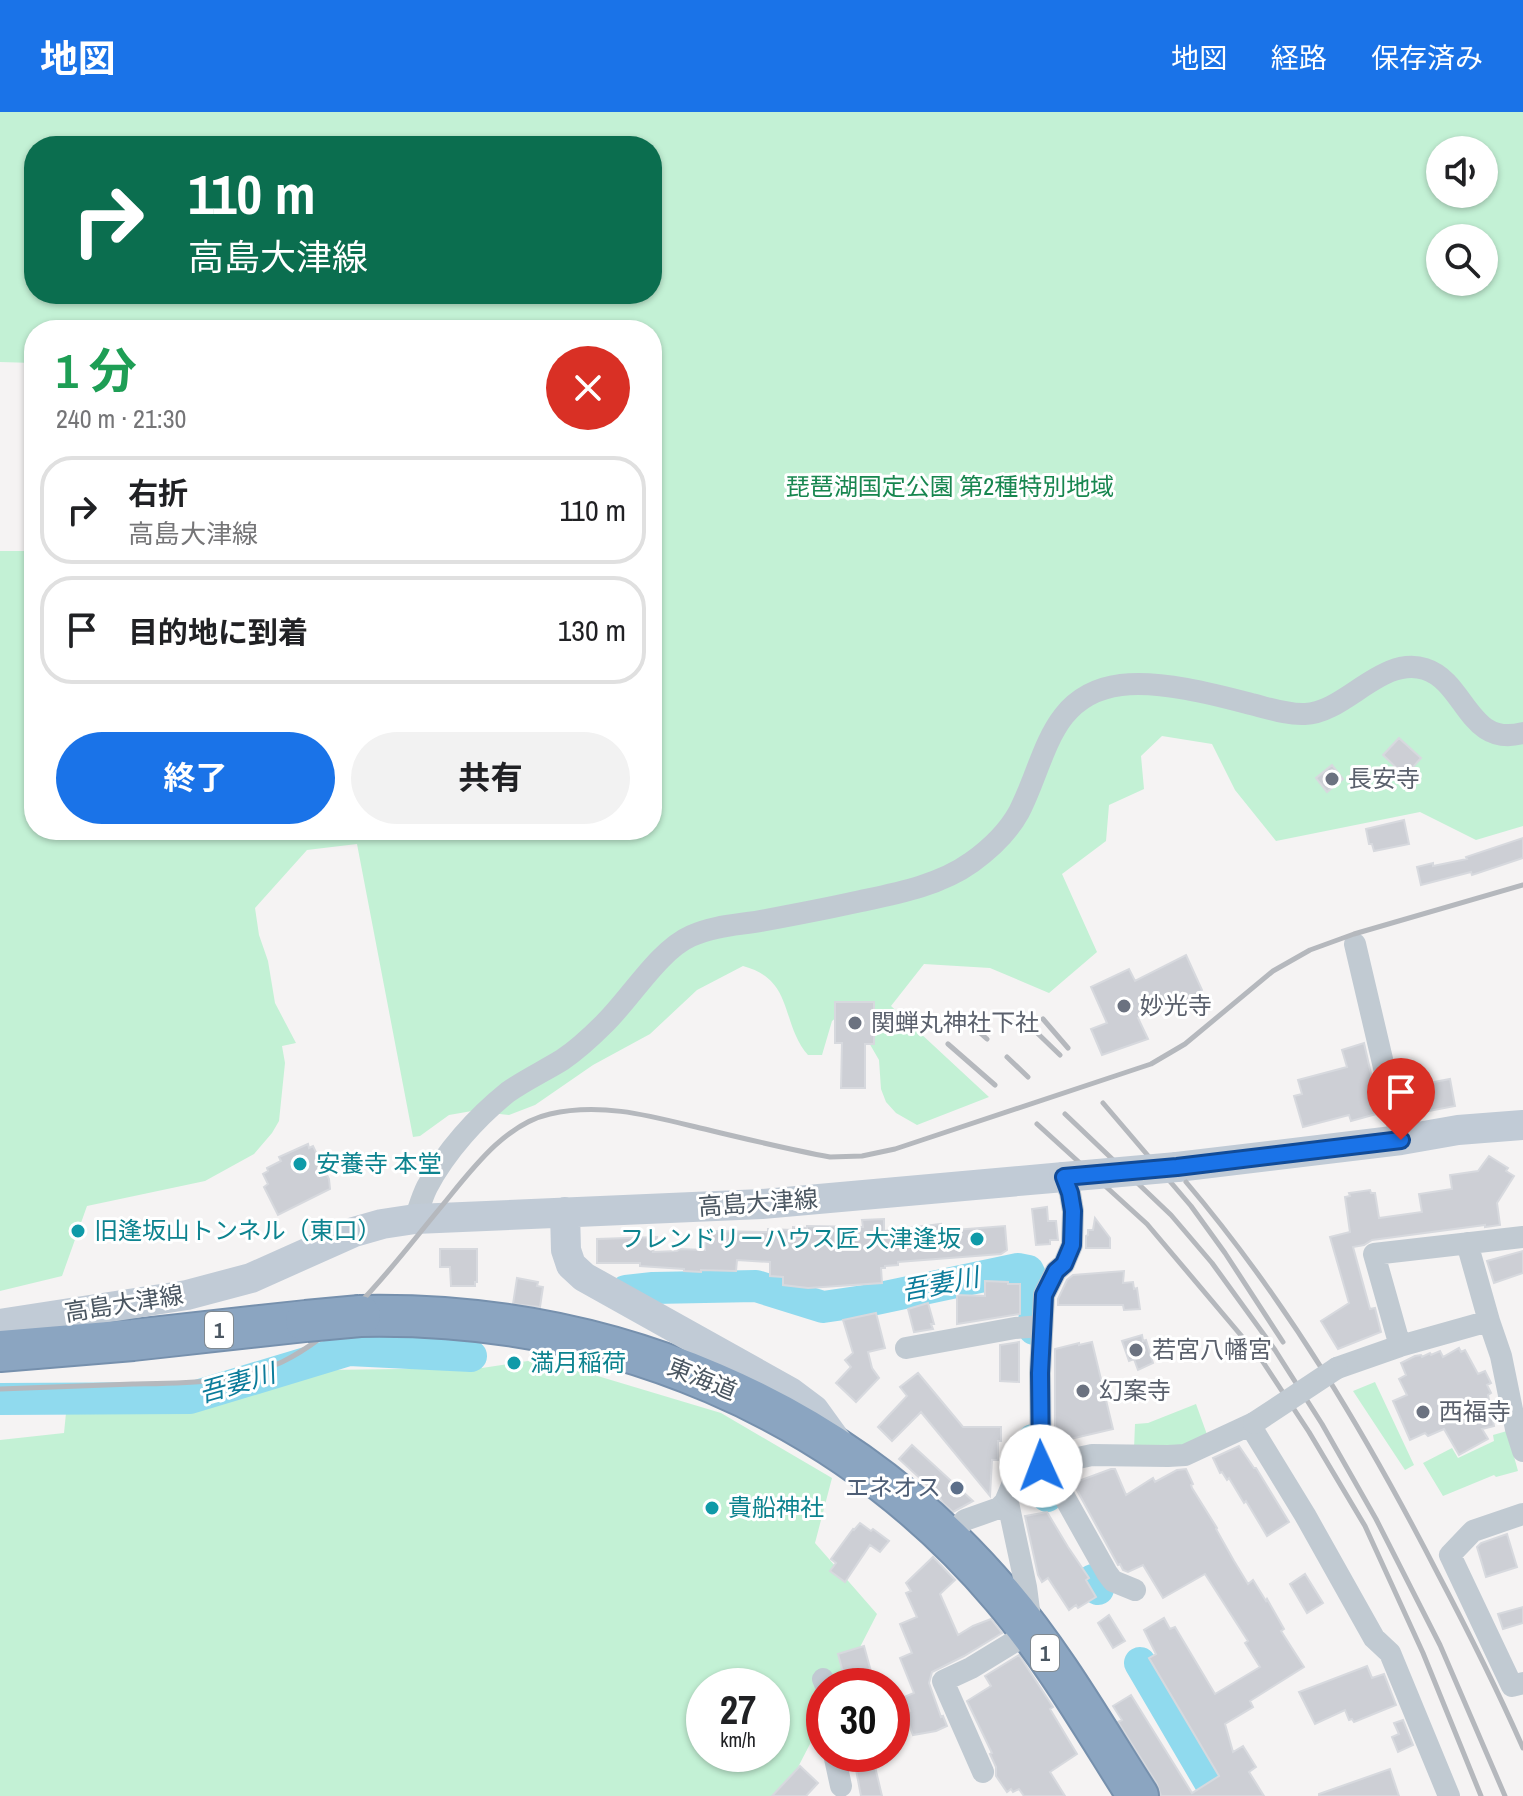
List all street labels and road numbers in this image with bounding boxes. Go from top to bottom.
street label: 高島大津線 [697,1182,819,1222]
street label: 高島大津線 [62,1278,186,1328]
road number: 1 [205,1312,233,1348]
street label: 東海道 [663,1350,742,1406]
road number: 1 [1031,1635,1059,1671]

